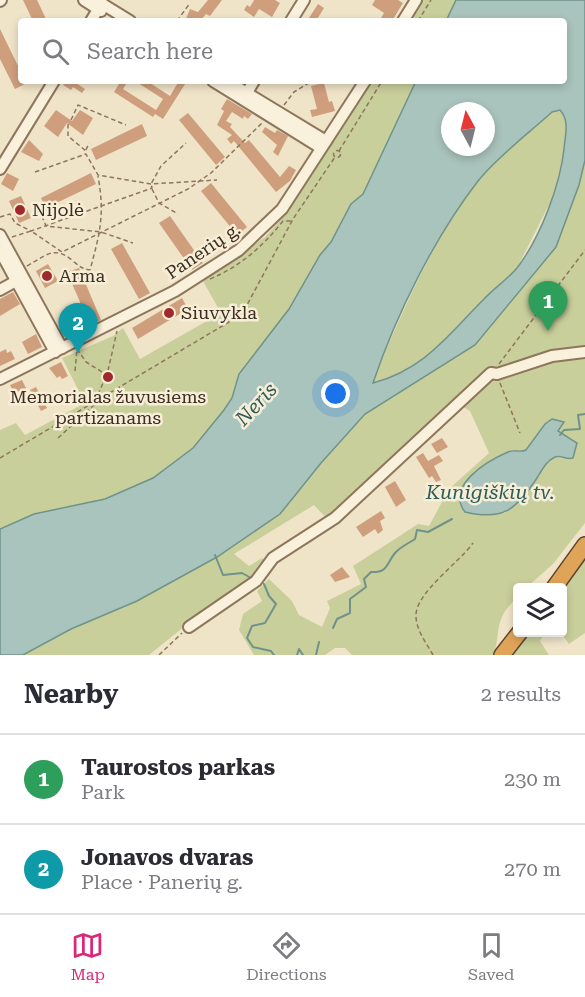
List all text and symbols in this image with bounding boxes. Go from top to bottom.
search box [18,18,567,84]
icon: search [39,35,72,68]
text: Search here [87,39,213,64]
north arrow [441,102,495,156]
place label: Nijolė [32,199,84,220]
marker: Nijolė [13,203,27,217]
street label: Panerių g. [161,218,244,283]
place label: Arma [59,265,105,286]
marker: Arma [40,269,54,283]
pin: 1 [528,282,568,331]
place label: Siuvykla [181,302,257,323]
pin: 2 [58,304,98,353]
marker: Siuvykla [162,306,176,320]
marker: Memorialas žuvusiems partizanams [101,370,115,384]
water label: Neris [230,378,282,431]
your location [321,379,350,408]
place label: Memorialas žuvusiems partizanams [10,386,206,428]
water label: Kunigiškių tv. [425,480,554,504]
map controls [513,583,567,637]
button: layers [513,583,567,637]
text: Nearby [24,679,118,709]
text: 2 results [481,682,561,706]
text: Taurostos parkas [81,755,275,780]
text: 1 [38,767,49,791]
text: 230 m [504,767,561,791]
text: Park [81,780,125,804]
text: Jonavos dvaras [81,845,253,870]
text: 2 [38,857,49,881]
text: 270 m [504,857,561,881]
text: Place · Panerių g. [81,870,243,894]
tab: Map [71,929,105,984]
tab: Directions [246,929,327,984]
tab: Saved [468,929,514,984]

